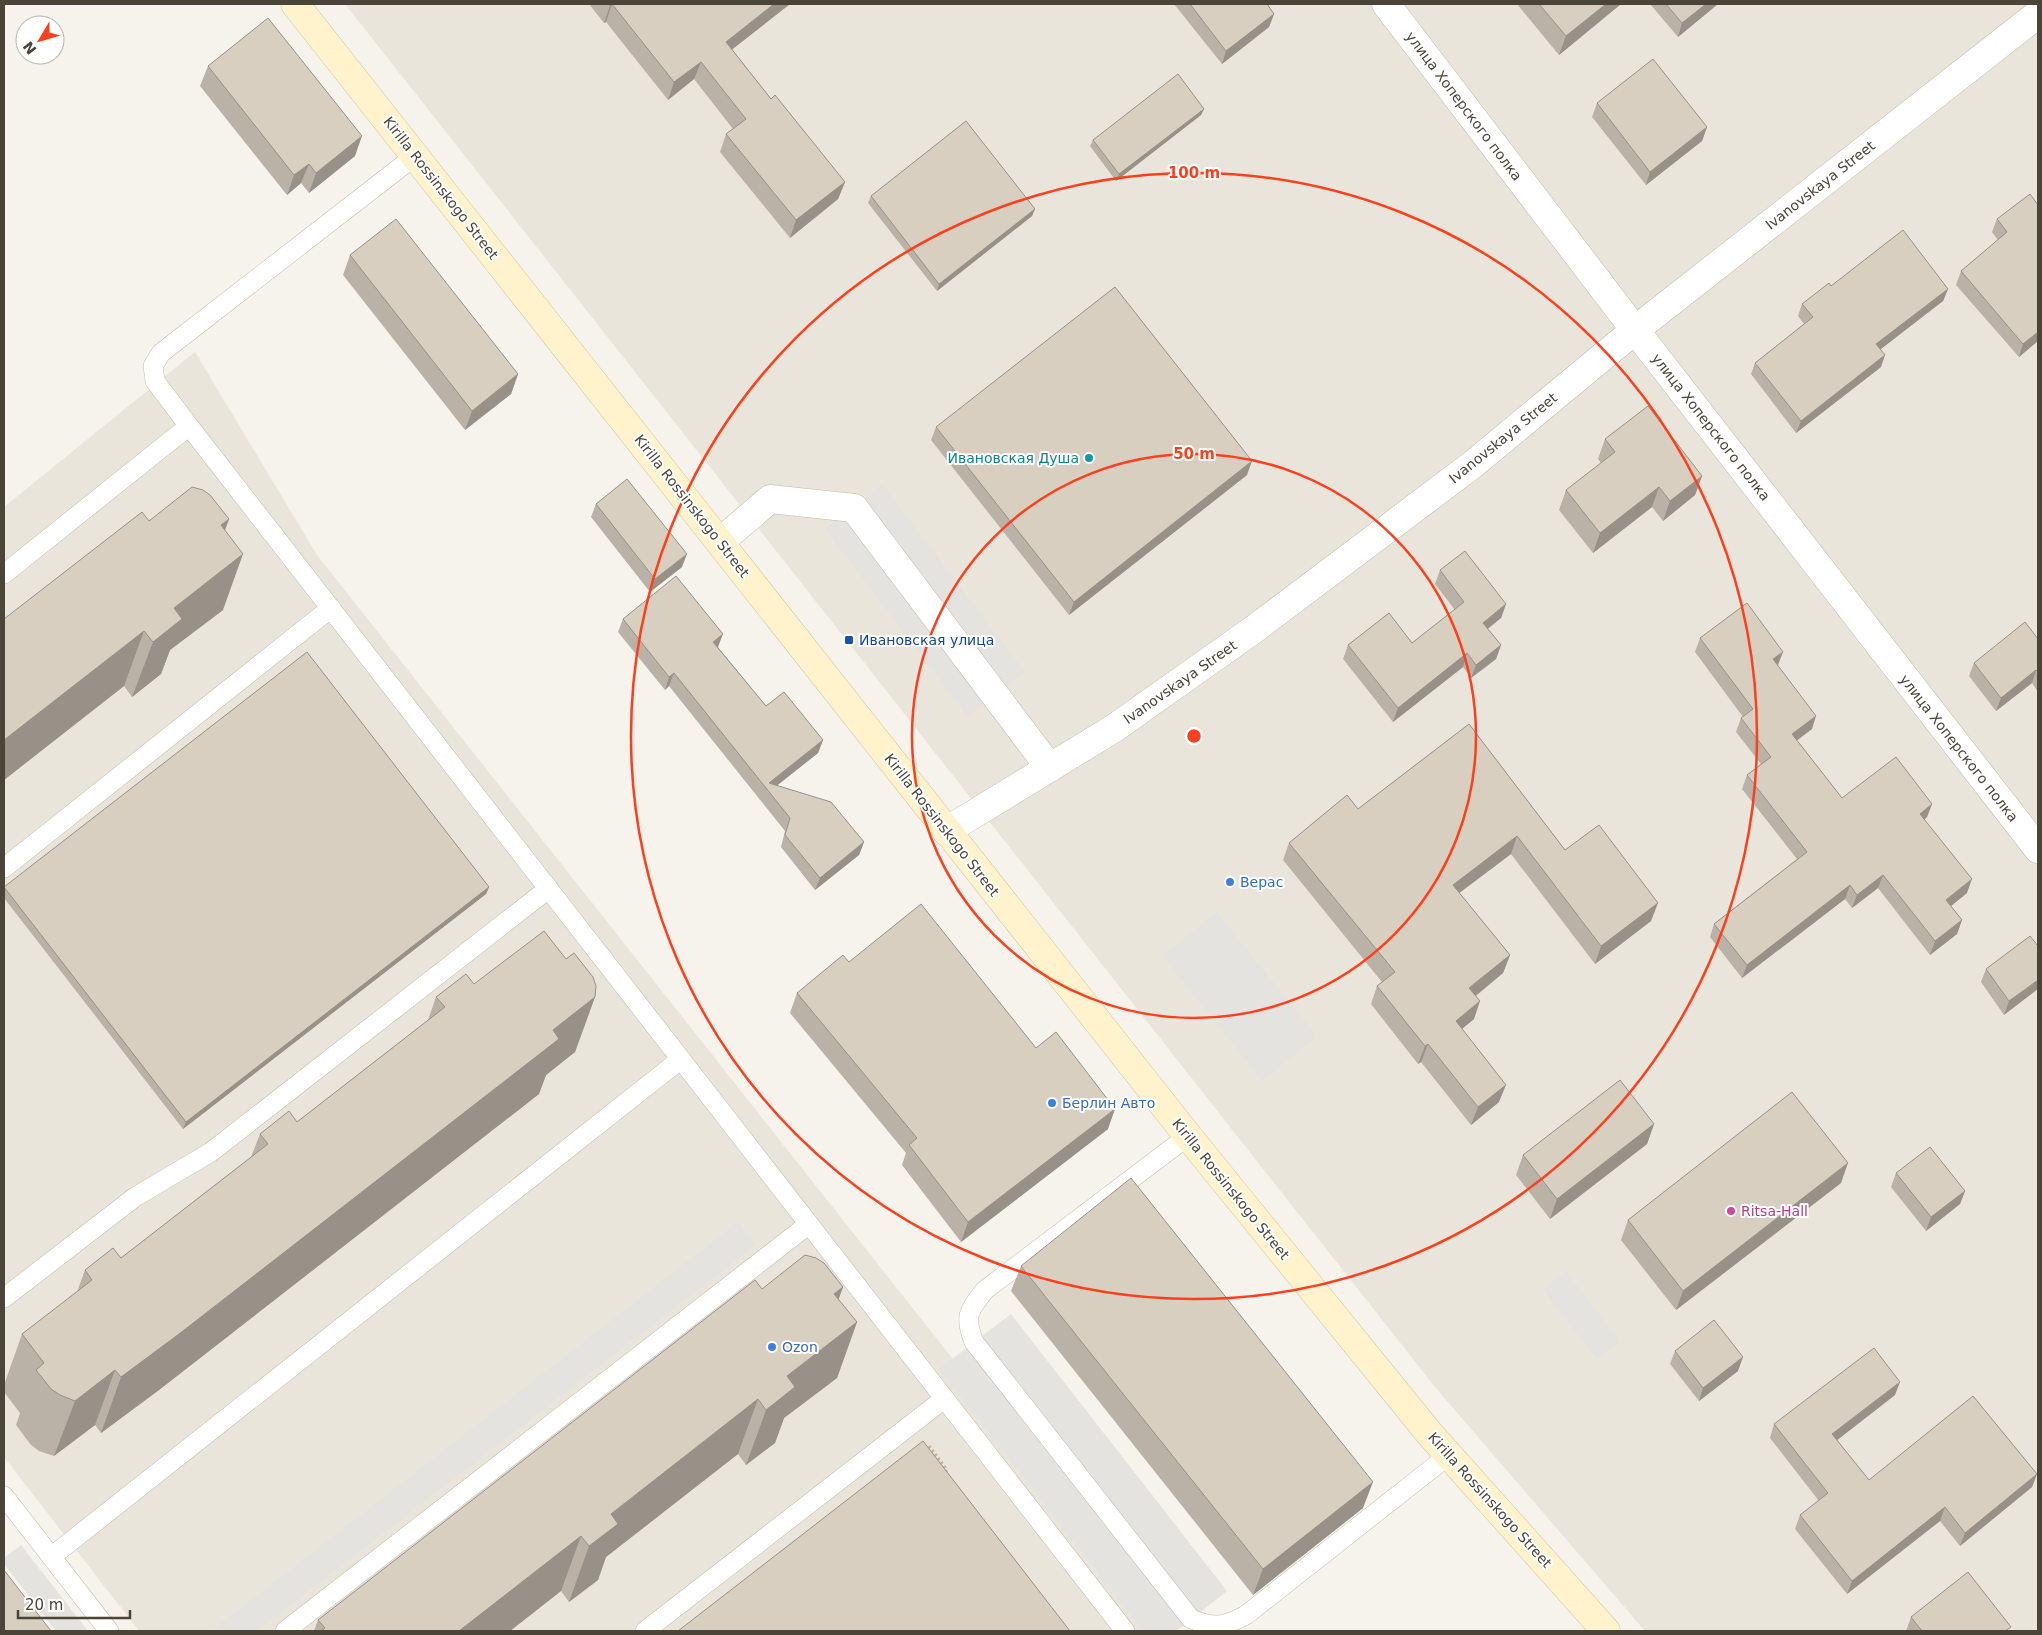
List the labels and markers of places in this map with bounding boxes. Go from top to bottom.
place label: Ивановская Душа [948,450,1079,466]
marker: Ивановская Душа [1083,452,1095,464]
place label: Ивановская улица [859,632,994,648]
marker: Ивановская улица [843,634,855,646]
centre of rings [1185,727,1203,745]
place label: Верас [1240,874,1283,890]
marker: Верас [1224,876,1236,888]
place label: Берлин Авто [1062,1095,1155,1111]
marker: Берлин Авто [1046,1097,1058,1109]
place label: Ritsa-Hall [1741,1203,1808,1219]
marker: Ritsa-Hall [1725,1205,1737,1217]
place label: Ozon [782,1339,818,1355]
marker: Ozon [766,1341,778,1353]

